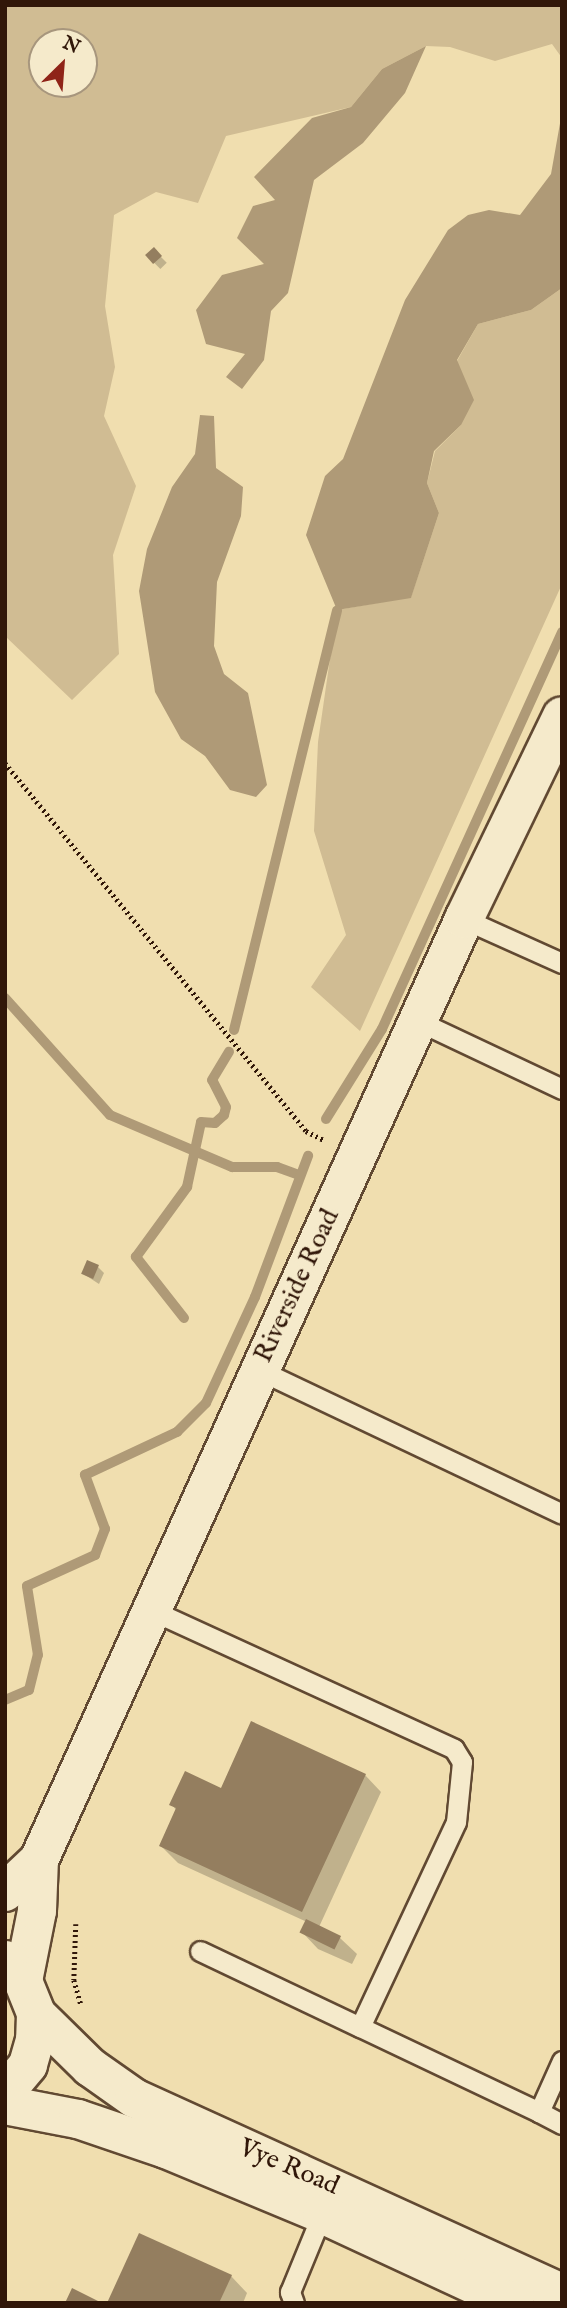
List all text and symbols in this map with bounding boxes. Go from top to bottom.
north arrow [28,28,98,98]
text: N [58,31,84,60]
street label: Riverside Road [248,1204,346,1368]
street label: Vye Road [234,2132,344,2202]

